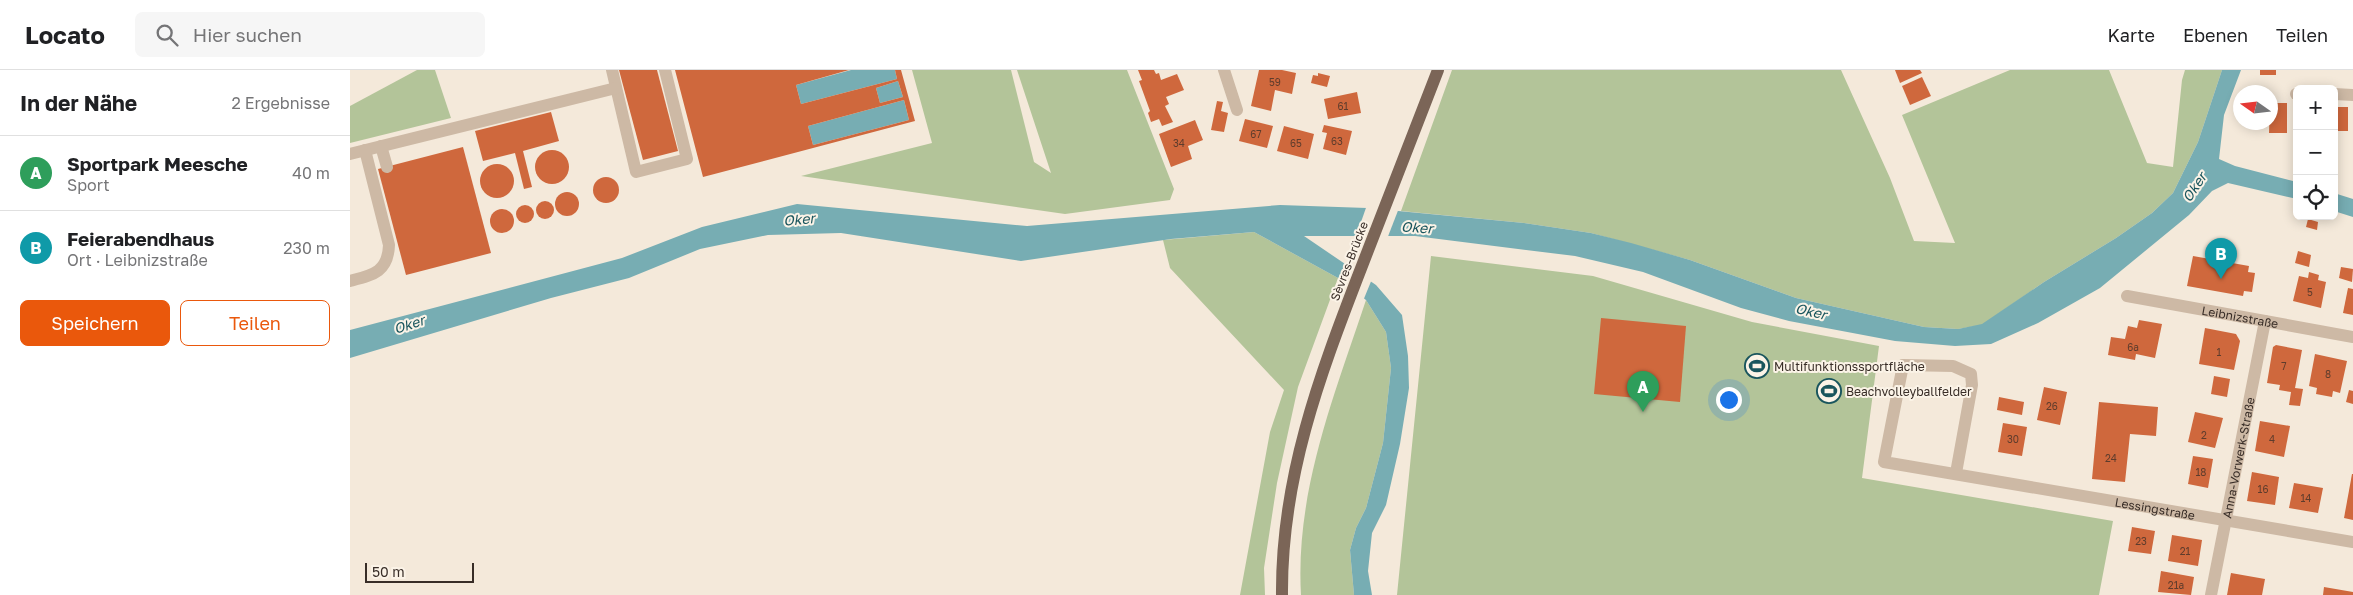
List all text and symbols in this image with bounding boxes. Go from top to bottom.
search box [135,12,485,57]
text: Locato [25,20,105,49]
icon: search [153,21,181,49]
text: Hier suchen [193,23,302,46]
text: Karte [2108,24,2155,46]
text: Ebenen [2183,24,2248,46]
text: Teilen [2276,24,2328,46]
house number: 59 [1269,76,1281,88]
north arrow [2233,85,2278,130]
map controls [2293,85,2338,220]
button: + [2293,85,2338,130]
text: In der Nähe [20,90,137,116]
text: 2 Ergebnisse [232,93,330,113]
house number: 61 [1338,100,1349,112]
house number: 67 [1250,128,1262,140]
button: − [2293,130,2338,175]
house number: 63 [1331,135,1343,147]
house number: 34 [1173,137,1185,149]
house number: 65 [1290,137,1302,149]
text: Sportpark Meesche [67,152,248,175]
text: A [30,163,42,183]
text: 40 m [292,163,330,183]
water label: Oker [2178,167,2211,205]
text: Sport [67,175,110,195]
button: locate [2293,175,2338,220]
water label: Oker [783,209,818,229]
water label: Oker [1401,217,1436,237]
street label: Sèvres-Brücke [1327,219,1371,303]
text: Feierabendhaus [67,227,214,250]
text: B [30,238,42,258]
text: 230 m [283,238,330,258]
pin: B [2205,238,2237,279]
text: Ort · Leibnizstraße [67,250,208,270]
house number: 5 [2307,286,2313,298]
water label: Oker [1794,299,1831,323]
button: Speichern [20,300,170,346]
button: Teilen [180,300,330,346]
street label: Leibnizstraße [2201,302,2280,331]
water label: Oker [391,310,429,337]
house number: 6a [2127,341,2139,353]
house number: 1 [2217,346,2222,358]
sports icon: Multifunktionssportfläche [1744,353,1770,379]
place label: Multifunktionssportfläche [1774,359,1925,374]
house number: 7 [2281,360,2287,372]
house number: 8 [2325,368,2331,380]
pin: A [1627,371,1659,412]
sports icon: Beachvolleyballfelder [1816,378,1842,404]
place label: Beachvolleyballfelder [1846,384,1972,399]
your location [1716,387,1742,413]
street label: Anna-Vorwerk-Straße [2219,396,2257,520]
house number: 26 [2046,400,2058,412]
house number: 2 [2201,429,2207,441]
house number: 30 [2007,433,2019,445]
house number: 4 [2269,433,2275,445]
house number: 24 [2105,452,2117,464]
house number: 18 [2196,466,2206,478]
house number: 16 [2258,483,2268,495]
house number: 14 [2301,492,2311,504]
street label: Lessingstraße [2114,494,2196,522]
house number: 23 [2135,535,2147,547]
house number: 21 [2180,545,2190,557]
scale bar [365,560,474,583]
text: 50 m [372,563,405,580]
house number: 21a [2168,579,2184,591]

